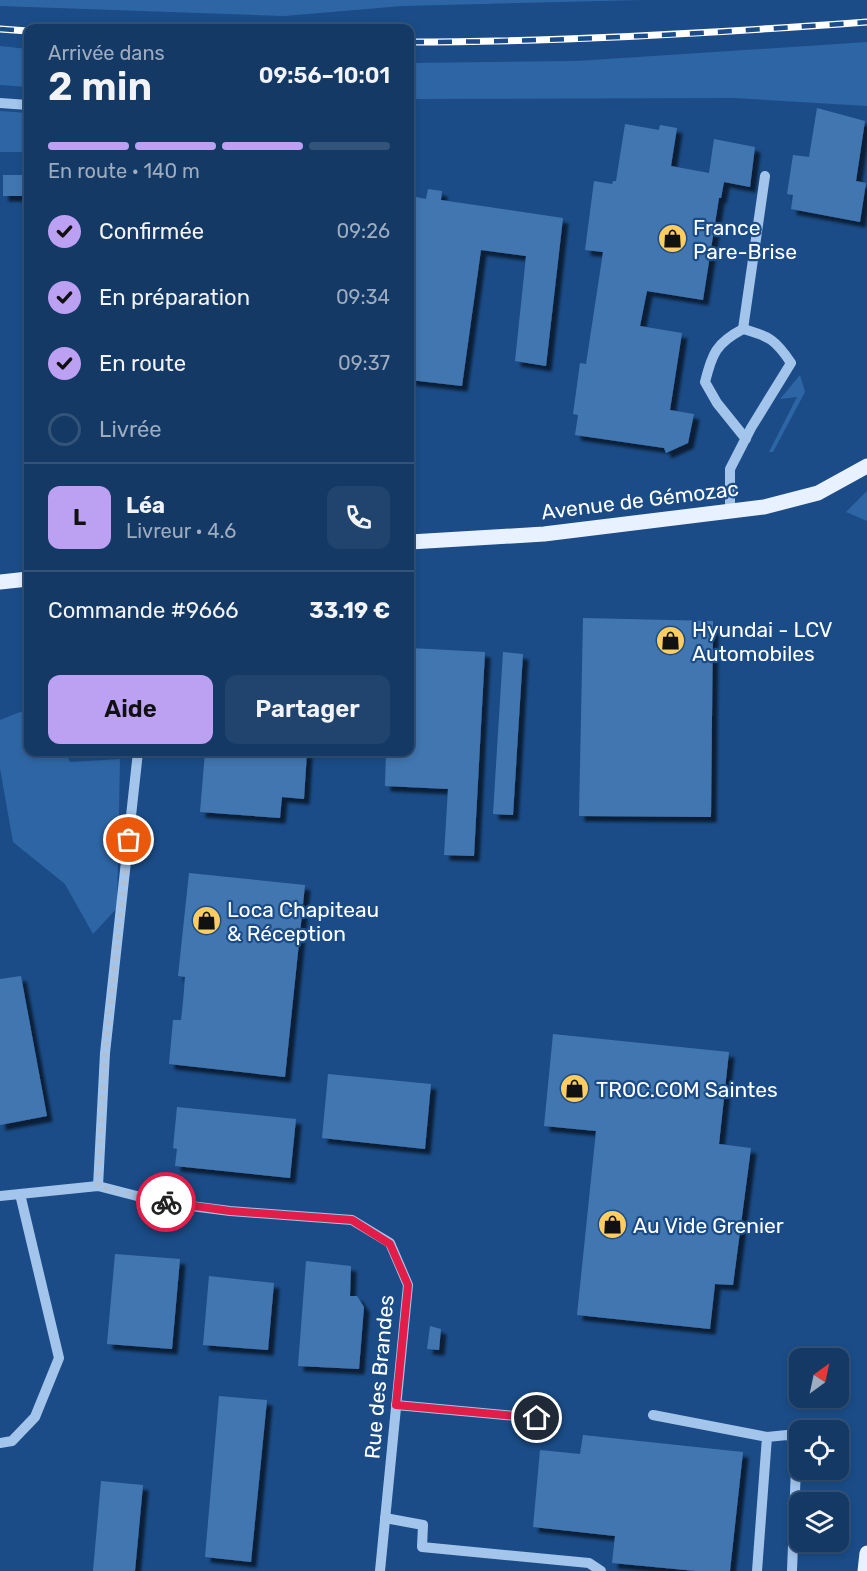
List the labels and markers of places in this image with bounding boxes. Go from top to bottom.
place label: France Pare-Brise [693,215,797,264]
shop icon: France Pare-Brise [656,223,688,255]
place label: Hyundai - LCV Automobiles [692,617,833,666]
shop icon: Hyundai - LCV Automobiles [655,625,687,657]
pin [103,814,154,865]
place label: Loca Chapiteau & Réception [227,897,379,946]
shop icon: Loca Chapiteau & Réception [190,905,222,937]
shop icon: TROC.COM Saintes [559,1073,591,1105]
place label: TROC.COM Saintes [596,1077,778,1102]
shop icon: Au Vide Grenier [596,1209,628,1241]
place label: Au Vide Grenier [633,1213,784,1238]
pin [511,1392,562,1443]

